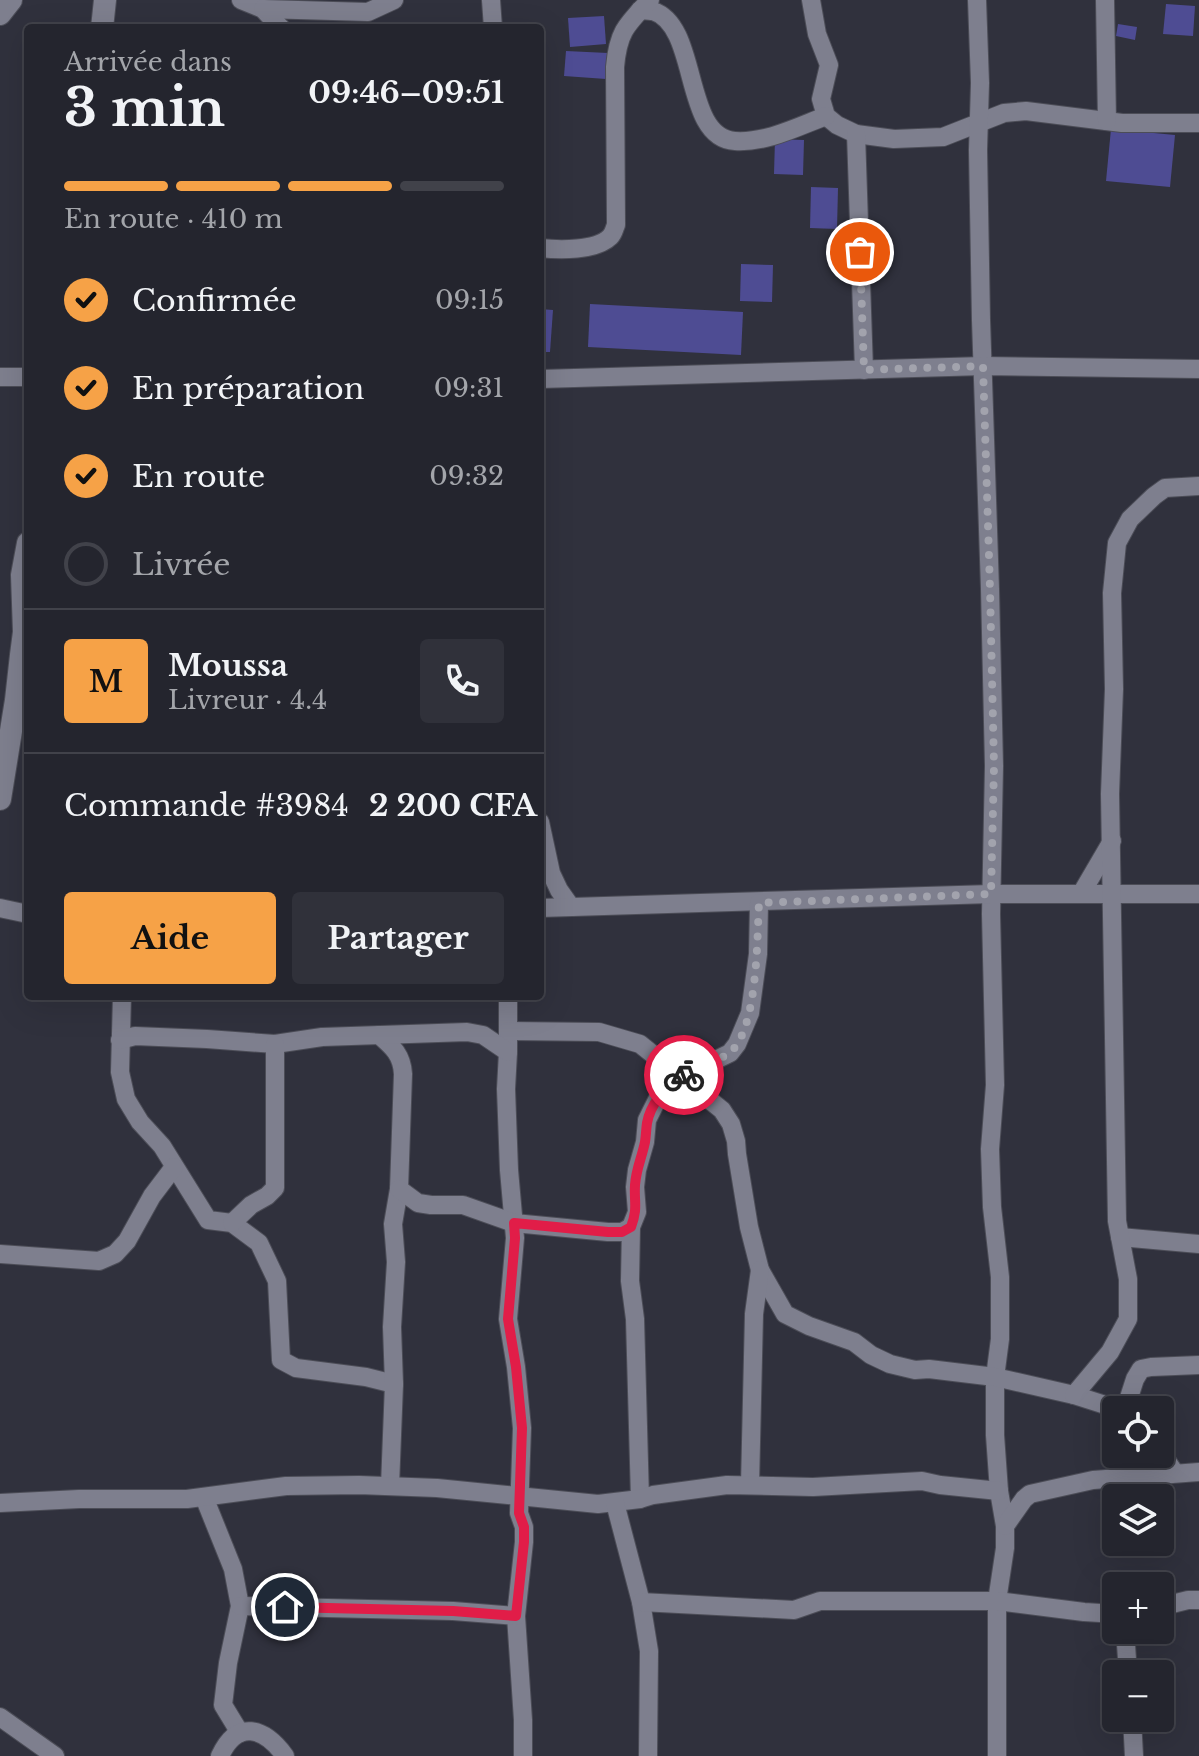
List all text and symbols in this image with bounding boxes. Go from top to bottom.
text: Arrivée dans [64,46,232,78]
text: 09:46–09:51 [308,74,504,111]
text: 3 min [64,76,225,140]
text: En route · 410 m [64,203,283,235]
pin [826,218,894,286]
icon: bag [838,230,882,274]
icon: check [64,278,108,322]
text: Confirmée [132,282,297,319]
text: 09:15 [435,284,504,316]
icon: check [64,366,108,410]
text: En préparation [132,370,364,407]
text: 09:31 [434,372,504,404]
icon: check [64,454,108,498]
text: En route [132,458,265,495]
text: 09:32 [429,460,504,492]
text: Livrée [132,546,231,583]
button: phone [420,639,504,723]
text: Moussa [168,647,288,684]
text: M [89,663,123,700]
text: Livreur · 4.4 [168,684,327,716]
text: Commande #3984 [64,787,349,824]
text: 2 200 CFA [369,787,537,824]
button: Aide [64,892,276,984]
button: Partager [292,892,504,984]
courier [644,1035,724,1115]
icon: bike [662,1053,706,1097]
map controls [1102,1396,1174,1732]
button: locate [1102,1396,1174,1468]
button: layers [1102,1484,1174,1556]
button: + [1102,1572,1174,1644]
pin [251,1573,319,1641]
icon: home [263,1585,307,1629]
button: − [1102,1660,1174,1732]

